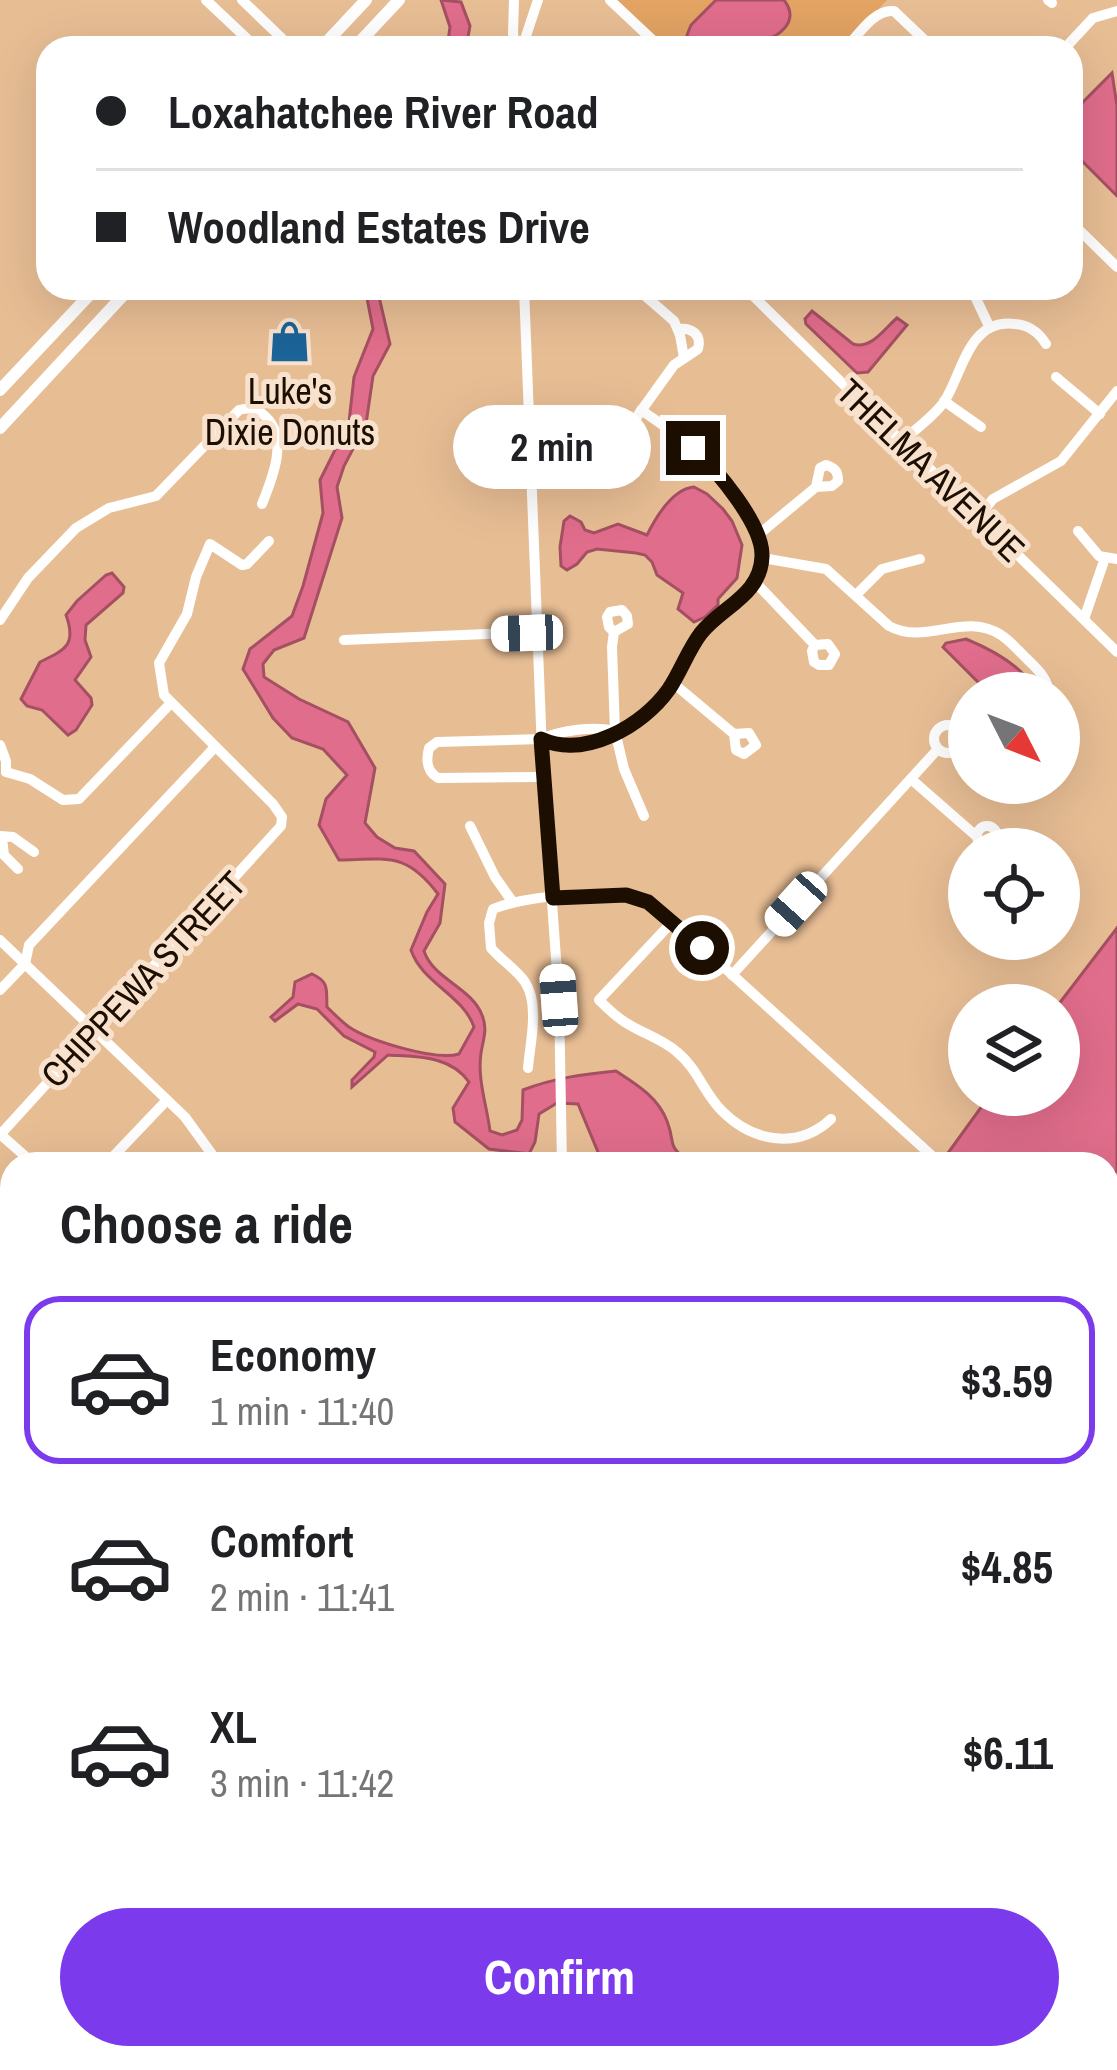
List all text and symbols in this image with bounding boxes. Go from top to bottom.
text: Loxahatchee River Road [168,81,599,142]
text: Woodland Estates Drive [168,196,590,257]
shop icon: Luke's Dixie Donuts [267,318,313,364]
place label: Luke's Dixie Donuts [205,367,375,456]
street label: THELMA AVENUE [827,368,1035,572]
callout: 2 min [453,406,651,490]
text: 2 min [510,421,594,473]
route end [666,421,720,475]
car [490,614,564,652]
north arrow [948,672,1080,804]
map controls [948,672,1080,1116]
button: locate [948,828,1080,960]
street label: CHIPPEWA STREET [30,860,256,1098]
car [759,865,833,943]
route start [675,921,729,975]
car [539,963,579,1037]
button: layers [948,984,1080,1116]
text: Choose a ride [60,1187,353,1260]
text: Economy [210,1324,376,1385]
icon: car [66,1326,174,1434]
text: $3.59 [961,1350,1053,1411]
text: 1 min · 11:40 [210,1385,394,1437]
text: Comfort [210,1510,353,1571]
icon: car [66,1512,174,1620]
text: $4.85 [961,1536,1053,1597]
text: 2 min · 11:41 [210,1571,394,1623]
text: XL [210,1696,257,1757]
icon: car [66,1698,174,1806]
text: $6.11 [963,1722,1053,1783]
text: 3 min · 11:42 [210,1757,394,1809]
button: Confirm [60,1908,1059,2046]

